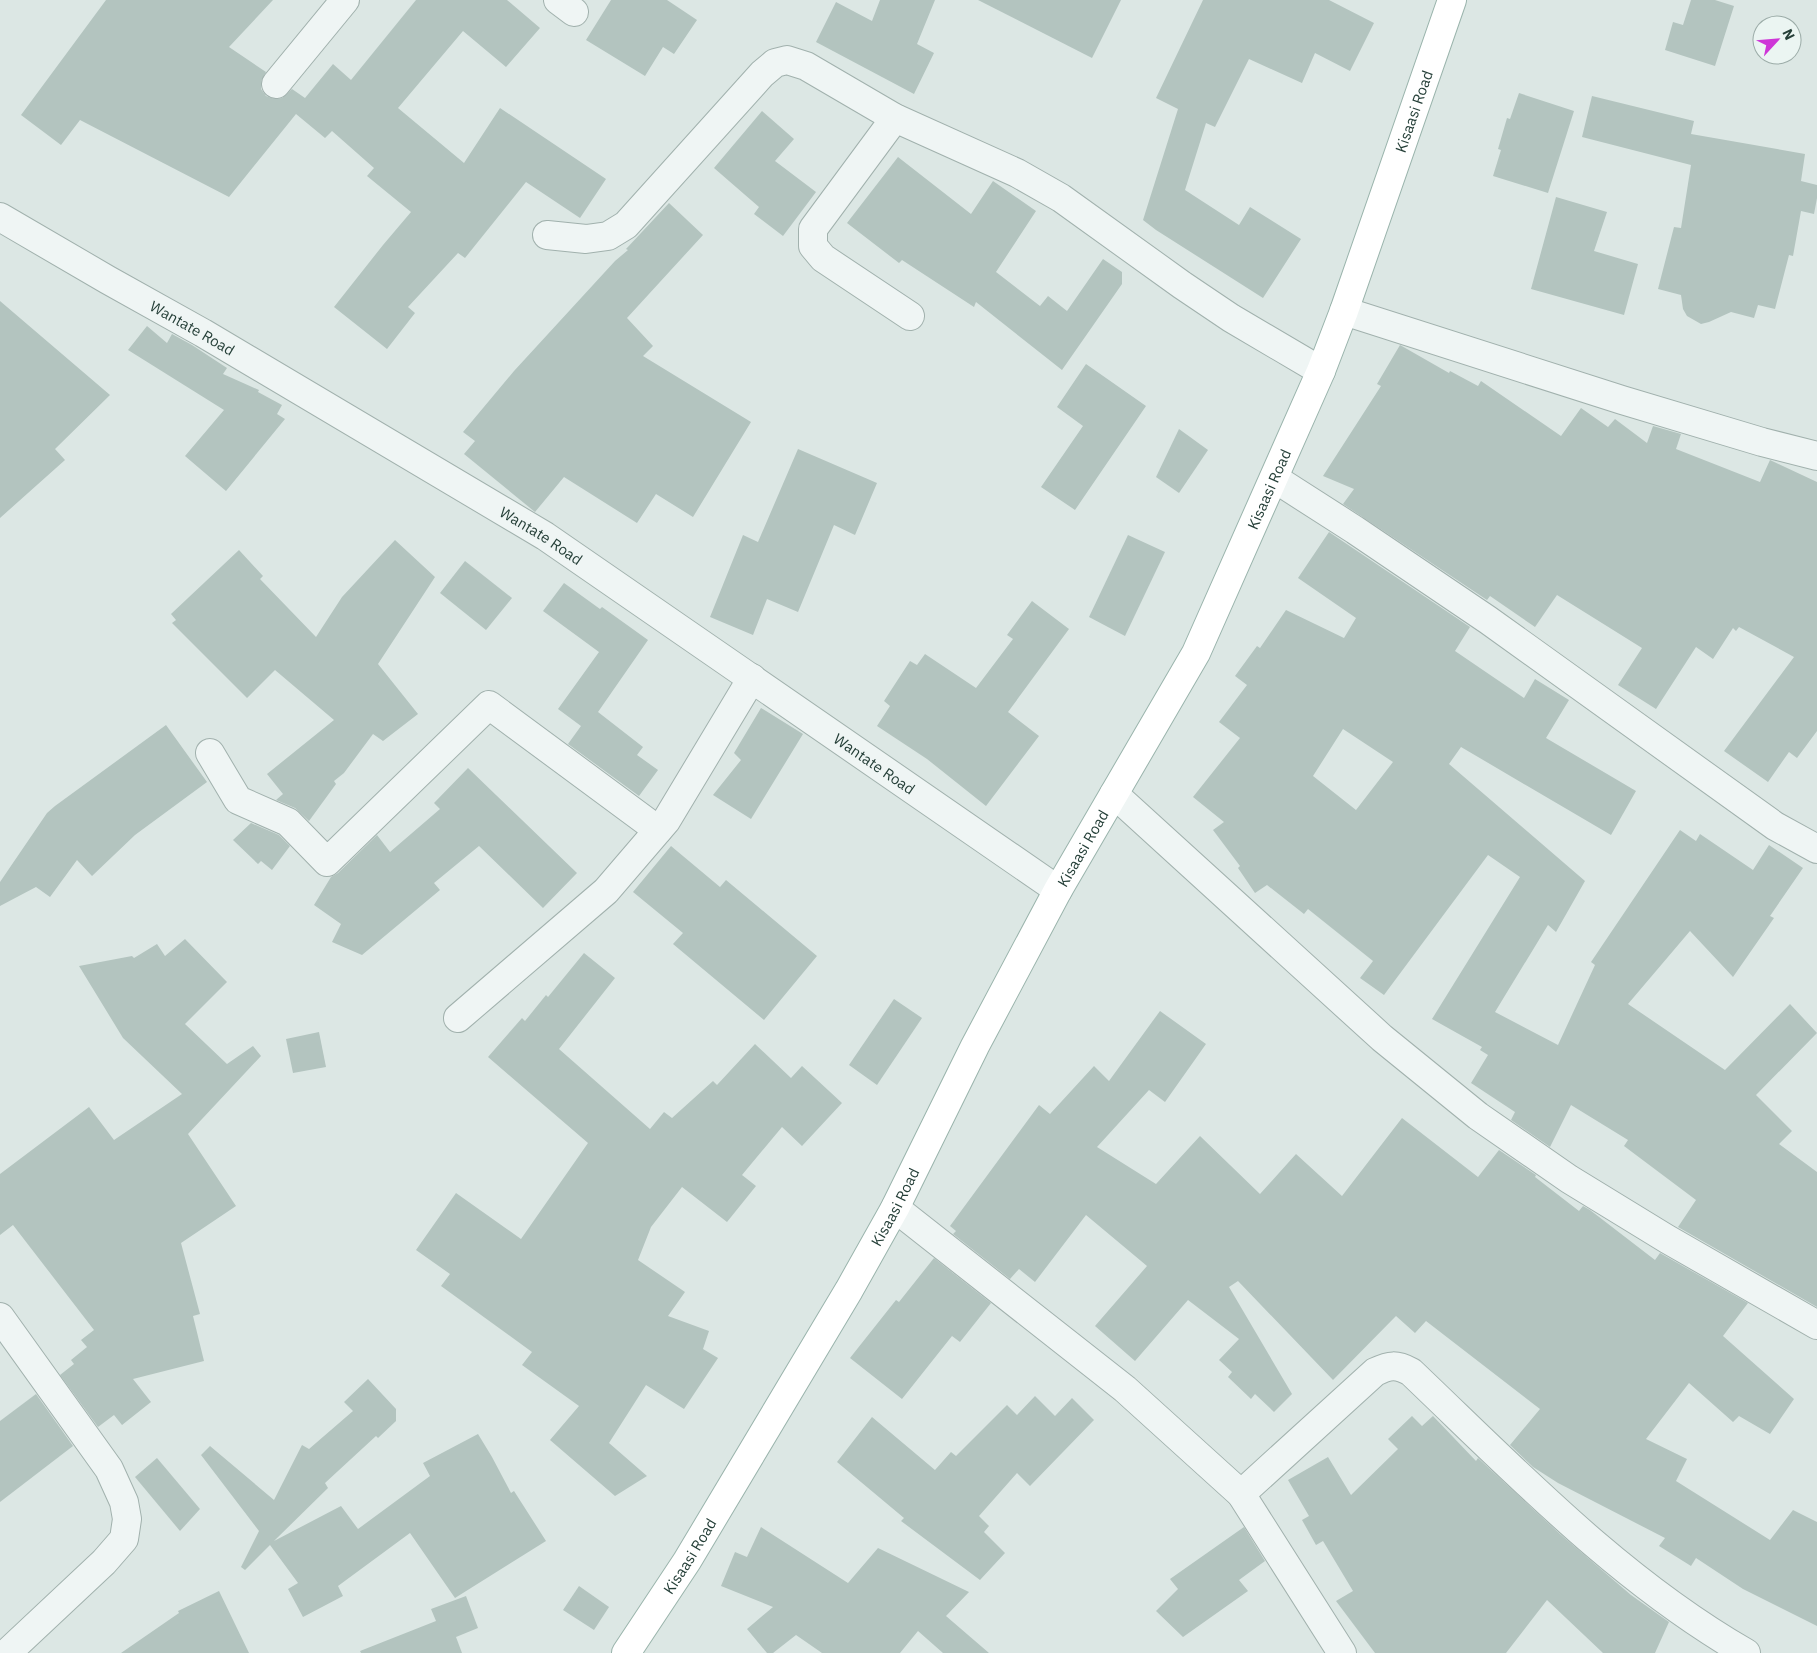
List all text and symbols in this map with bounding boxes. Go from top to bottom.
north arrow [1752,15,1802,65]
text: N [1778,26,1799,43]
street label: Kisaasi Road [1390,68,1436,155]
street label: Wantate Road [147,296,238,359]
street label: Kisaasi Road [1243,446,1295,532]
street label: Wantate Road [496,502,586,569]
street label: Wantate Road [830,729,919,798]
street label: Kisaasi Road [1053,806,1112,890]
street label: Kisaasi Road [866,1165,923,1249]
street label: Kisaasi Road [658,1514,720,1597]

